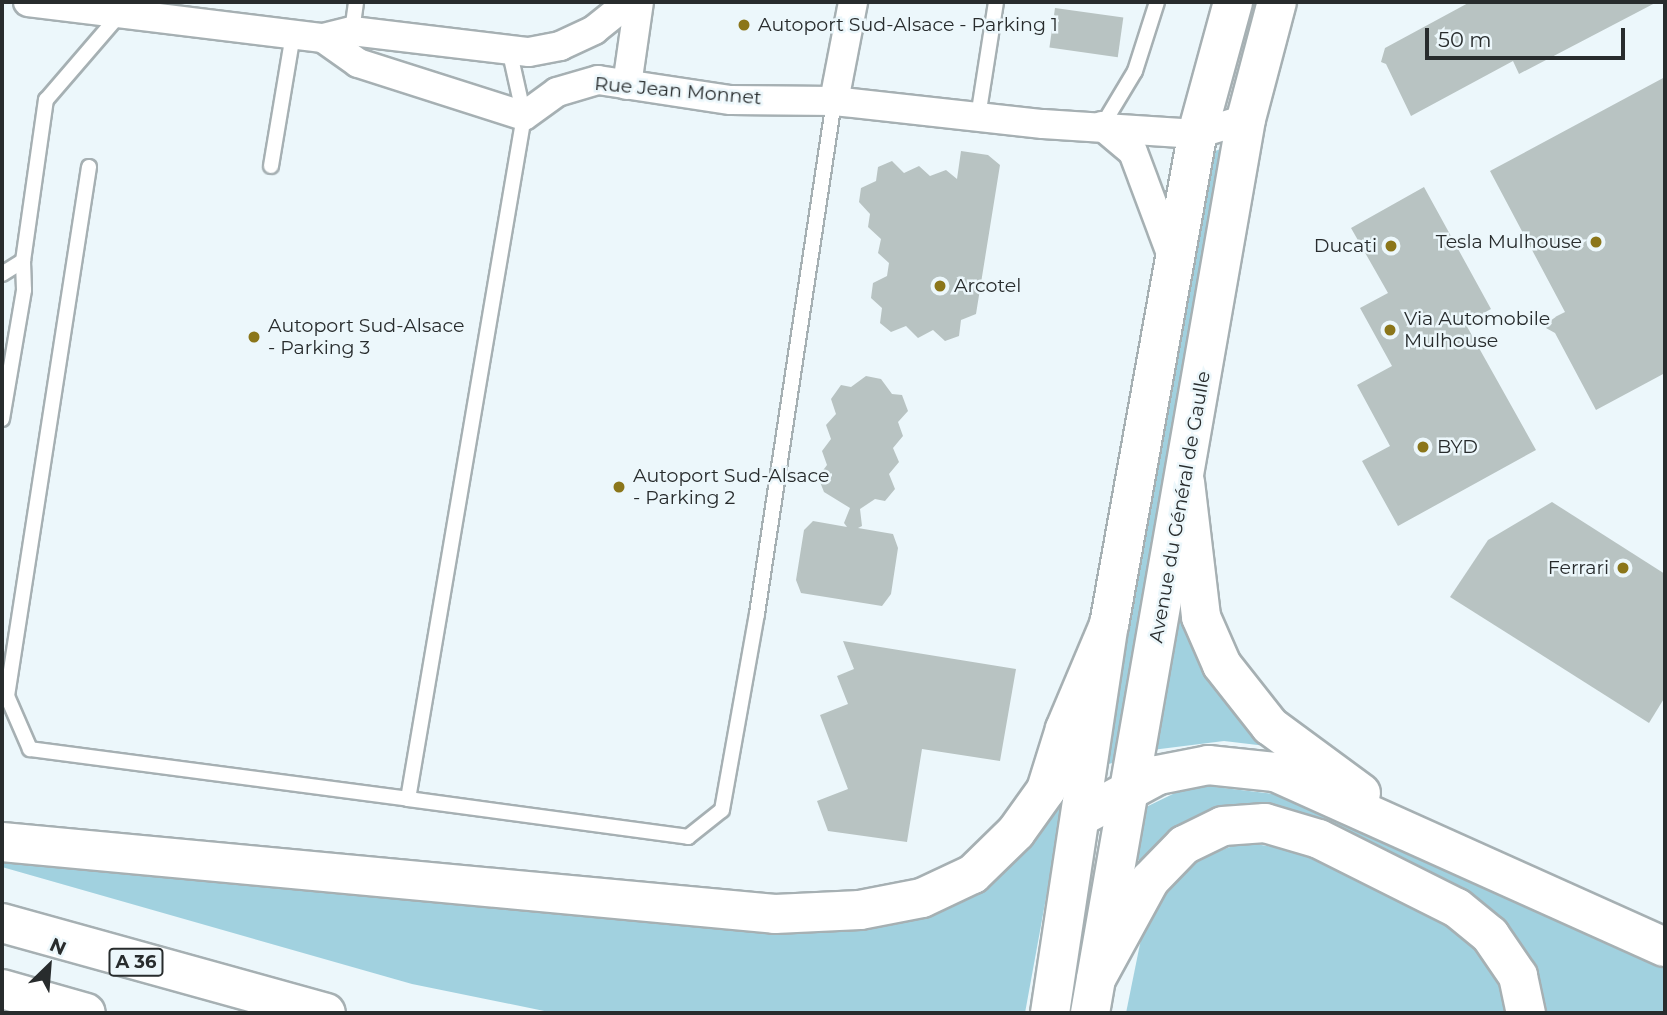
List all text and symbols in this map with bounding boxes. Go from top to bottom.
place label: Autoport Sud-Alsace - Parking 1 [758,14,1058,36]
scale bar [1429,14,1628,58]
marker: Autoport Sud-Alsace - Parking 1 [736,17,752,33]
text: 50 m [1438,27,1492,52]
street label: Rue Jean Monnet [594,72,762,110]
place label: Tesla Mulhouse [1436,231,1582,253]
marker: Tesla Mulhouse [1588,234,1604,250]
place label: Ducati [1314,235,1377,257]
marker: Ducati [1383,238,1399,254]
place label: Arcotel [954,275,1021,297]
marker: Arcotel [932,278,948,294]
place label: Via Automobile Mulhouse [1404,308,1550,352]
place label: Autoport Sud-Alsace - Parking 3 [268,315,464,359]
marker: Via Automobile Mulhouse [1382,322,1398,338]
marker: Autoport Sud-Alsace - Parking 3 [246,329,262,345]
street label: Avenue du Général de Gaulle [1145,369,1215,645]
place label: BYD [1437,436,1478,458]
marker: BYD [1415,439,1431,455]
place label: Autoport Sud-Alsace - Parking 2 [633,465,829,509]
marker: Autoport Sud-Alsace - Parking 2 [611,479,627,495]
place label: Ferrari [1548,557,1609,579]
marker: Ferrari [1615,560,1631,576]
north arrow [14,931,84,1001]
text: N [46,933,70,960]
road number: A 36 [108,947,164,976]

